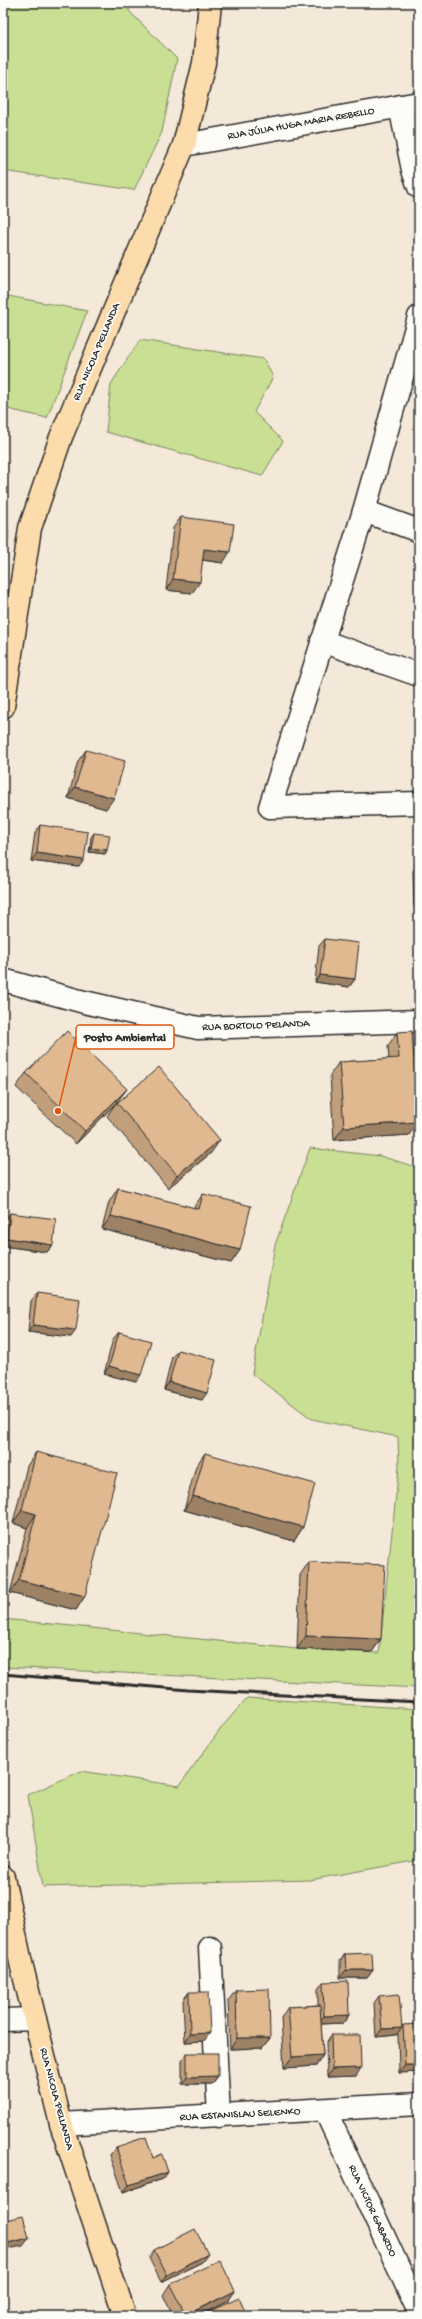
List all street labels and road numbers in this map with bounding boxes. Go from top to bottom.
street label: RUA JÚLIA HUGA MARIA REBELLO [226,104,376,143]
street label: RUA NICOLA PELLANDA [71,301,123,403]
street label: RUA BORTOLO PELANDA [202,1018,310,1034]
street label: RUA NICOLA PELLANDA [37,2047,76,2152]
street label: RUA ESTANISLAU SELENKO [179,2106,301,2124]
street label: RUA VICTOR GABARDO [345,2163,399,2259]

